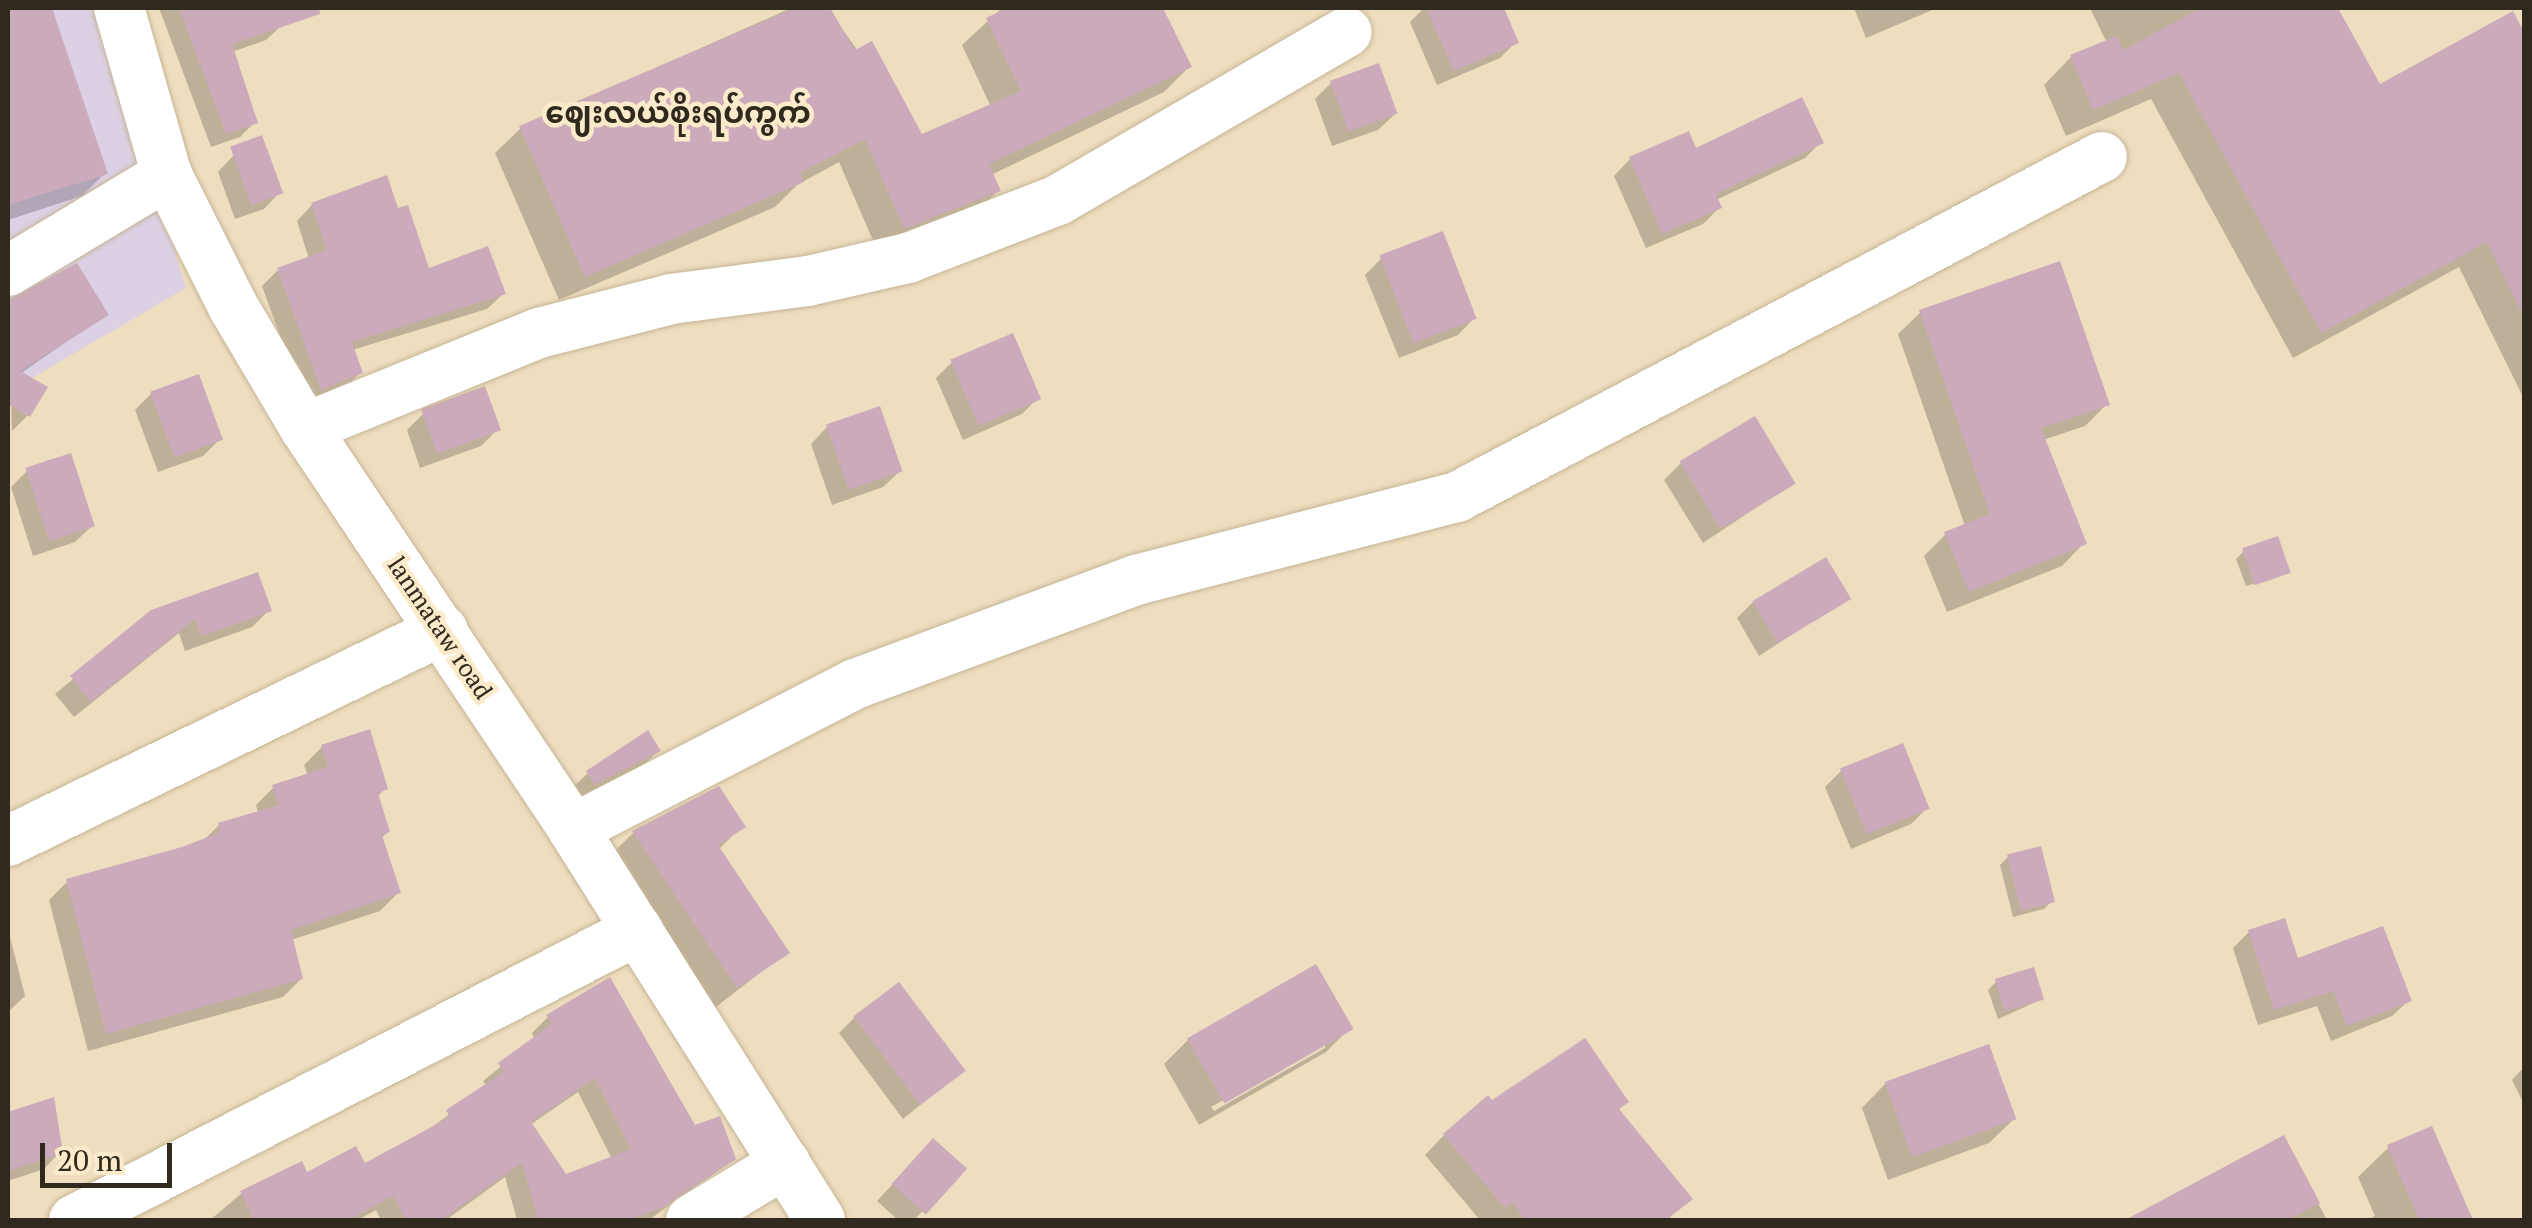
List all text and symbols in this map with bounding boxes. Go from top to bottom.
district label: ဈေးလယ်စိုးရပ်ကွက် [545,94,811,130]
street label: lanmataw road [381,551,499,705]
scale bar [45,1123,178,1185]
text: 20 m [57,1140,122,1180]

